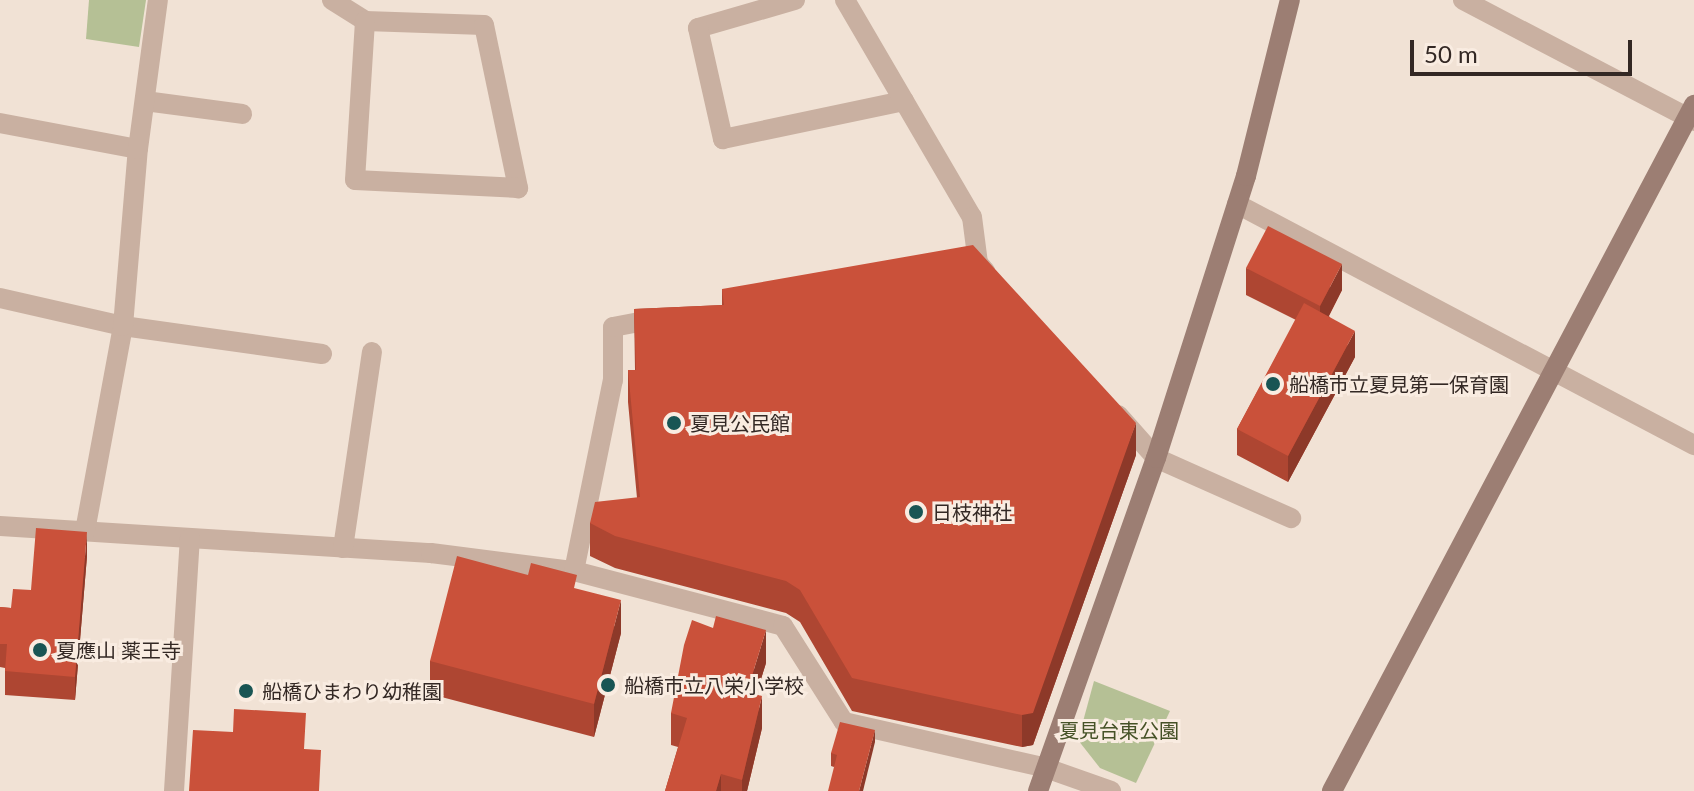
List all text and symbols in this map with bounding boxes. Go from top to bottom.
scale bar [1414,24,1636,74]
text: 50 m [1424,39,1478,68]
place label: 船橋市立夏見第一保育園 [1289,372,1509,396]
marker: 船橋市立夏見第一保育園 [1264,375,1282,393]
place label: 夏見公民館 [690,411,790,435]
marker: 夏見公民館 [665,414,683,432]
place label: 日枝神社 [932,500,1012,524]
marker: 日枝神社 [907,503,925,521]
place label: 夏應山 薬王寺 [56,638,181,662]
marker: 夏應山 薬王寺 [31,641,49,659]
place label: 船橋市立八栄小学校 [624,673,804,697]
marker: 船橋市立八栄小学校 [599,676,617,694]
place label: 船橋ひまわり幼稚園 [262,679,442,703]
marker: 船橋ひまわり幼稚園 [237,682,255,700]
park label: 夏見台東公園 [1059,718,1179,742]

